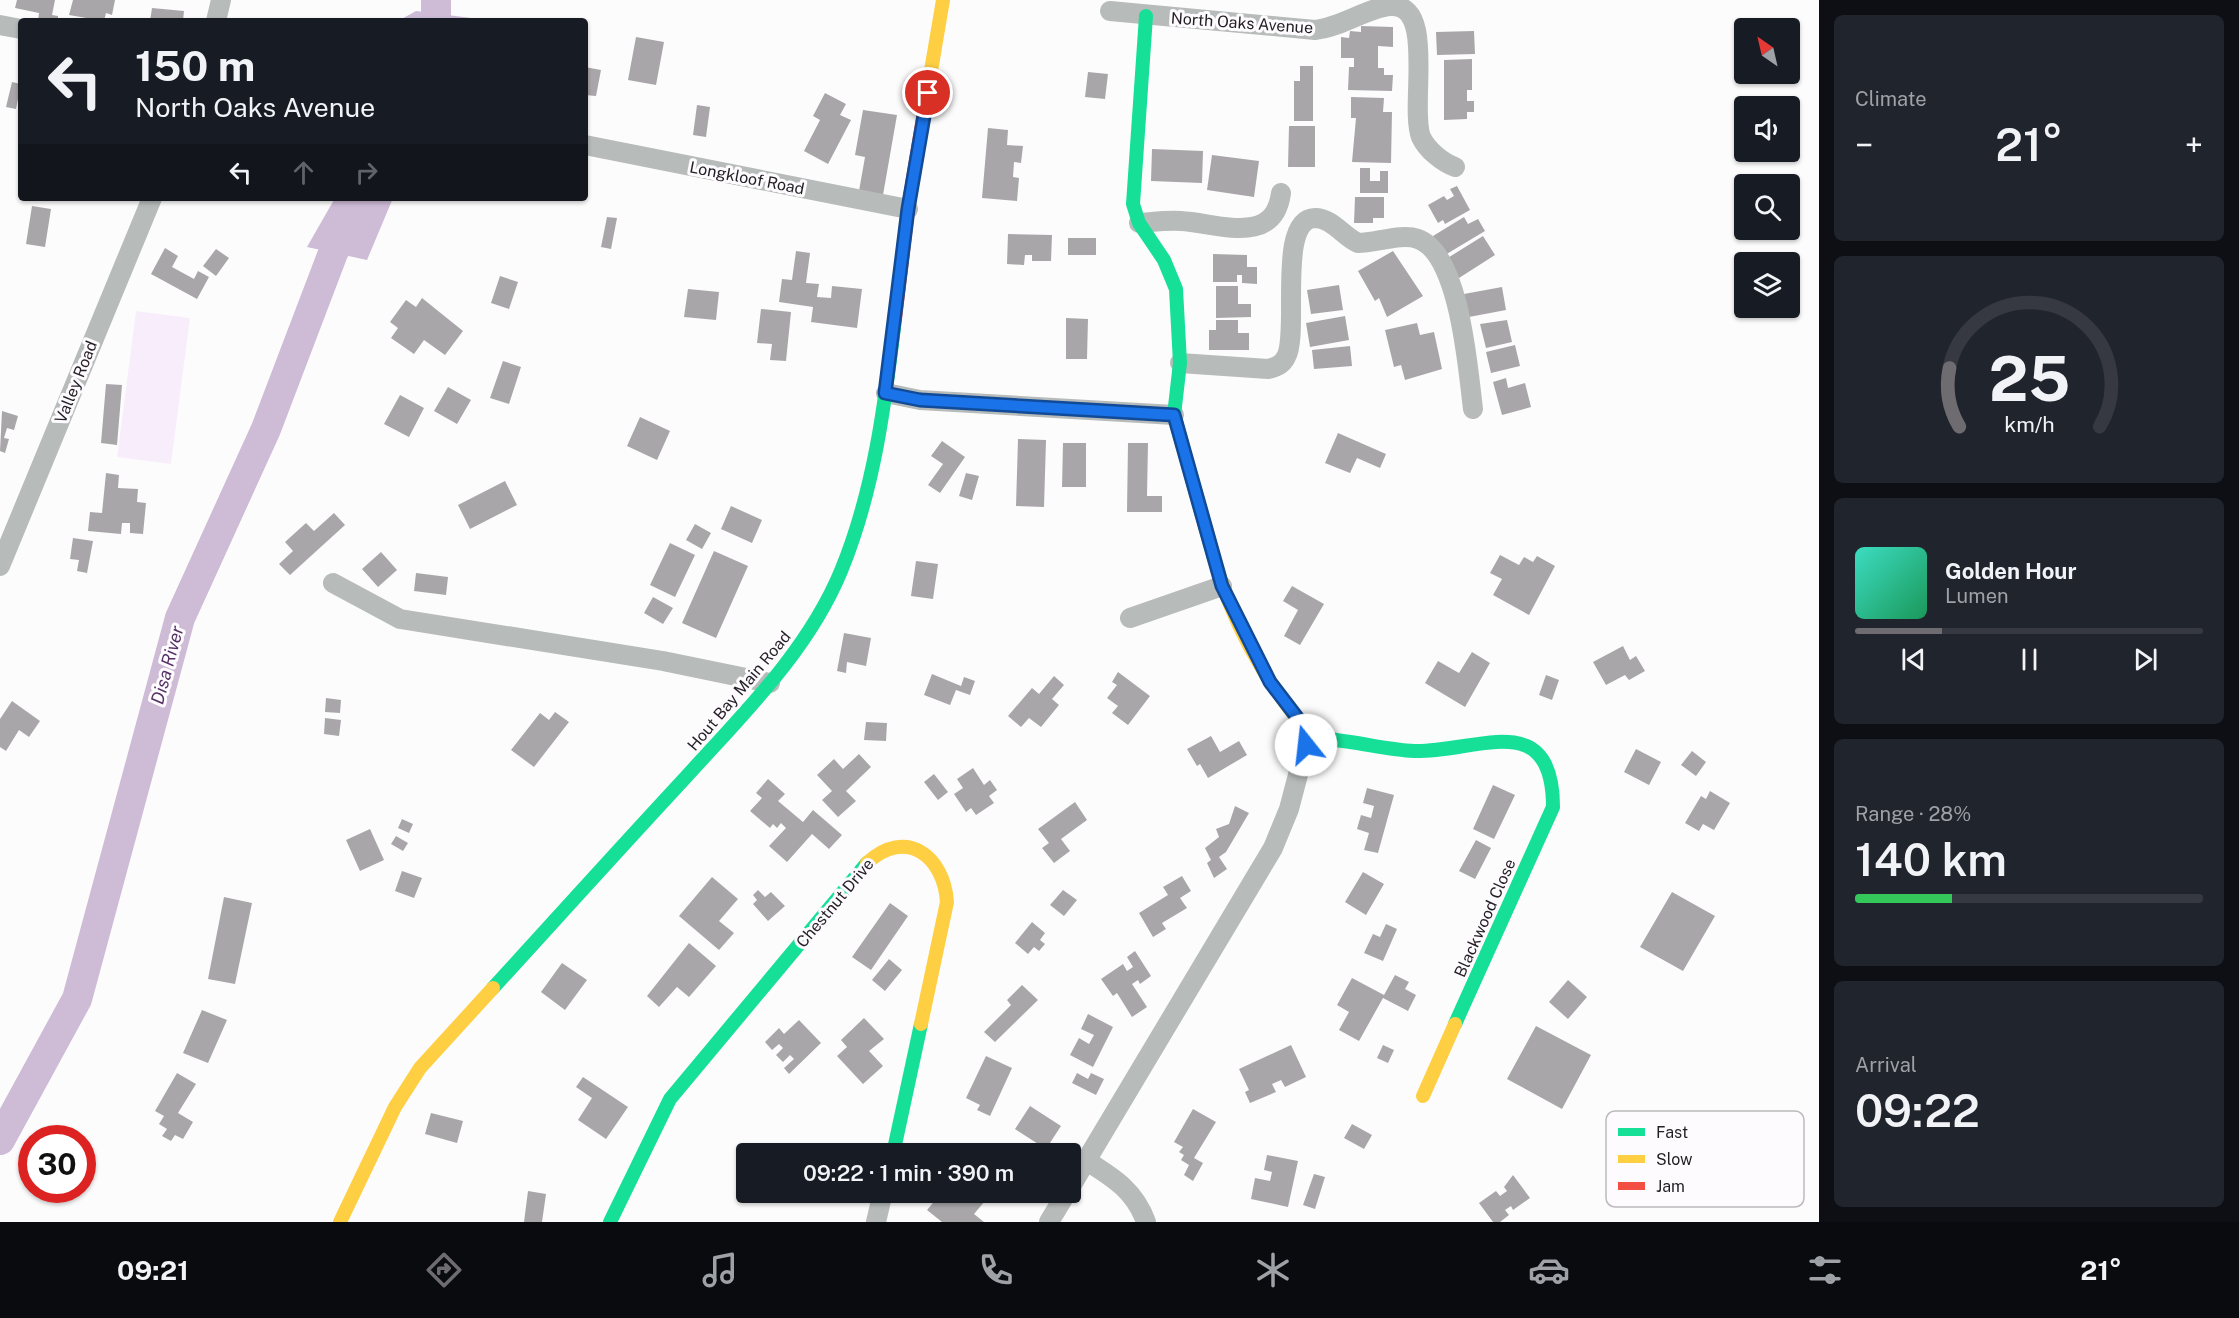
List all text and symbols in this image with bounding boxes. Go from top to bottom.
street label: North Oaks Avenue [1170,9,1314,37]
north arrow [1734,18,1800,84]
map controls [1734,18,1800,318]
text: 150 m [135,41,255,90]
icon: left [36,42,114,120]
pin [902,67,953,118]
icon: arrive [911,76,944,109]
text: Climate [1855,87,1927,111]
text: North Oaks Avenue [135,91,375,123]
button: sound [1734,96,1800,162]
text: 21° [1995,118,2063,171]
text: − [1855,126,1873,164]
text: + [2185,126,2203,164]
icon: left [224,156,257,189]
icon: ahead [287,156,320,189]
icon: right [350,156,383,189]
street label: Longkloof Road [688,158,806,198]
button: search [1734,174,1800,240]
button: layers [1734,252,1800,318]
street label: Valley Road [51,338,101,426]
text: 25 [1988,342,2070,415]
text: km/h [2004,412,2054,437]
text: Golden Hour [1945,558,2076,584]
text: Lumen [1945,584,2009,608]
water label: Disa River [146,623,188,707]
street label: Hout Bay Main Road [683,627,795,755]
icon: previous [1897,643,1930,676]
icon: pause [2013,643,2046,676]
icon: next [2129,643,2162,676]
position arrow [1274,713,1338,777]
text: Range · 28% [1855,802,1971,826]
text: 140 km [1855,833,2007,886]
street label: Chestnut Drive [792,855,878,951]
street label: Blackwood Close [1450,856,1520,980]
text: Arrival [1855,1053,1917,1077]
text: 09:22 [1855,1084,1980,1137]
legend [1606,1111,1804,1207]
text: Fast [1656,1123,1688,1142]
speed limit sign: 30 [18,1125,96,1203]
text: Slow [1656,1150,1693,1169]
text: 09:22 · 1 min · 390 m [803,1160,1014,1186]
text: Jam [1656,1177,1685,1196]
icon: directions [423,1249,465,1291]
icon: music [699,1249,741,1291]
icon: phone [975,1249,1017,1291]
icon: climate [1252,1249,1294,1291]
icon: car [1528,1249,1570,1291]
icon: filters [1804,1249,1846,1291]
text: 09:21 [117,1254,189,1286]
text: 21° [2080,1254,2122,1286]

